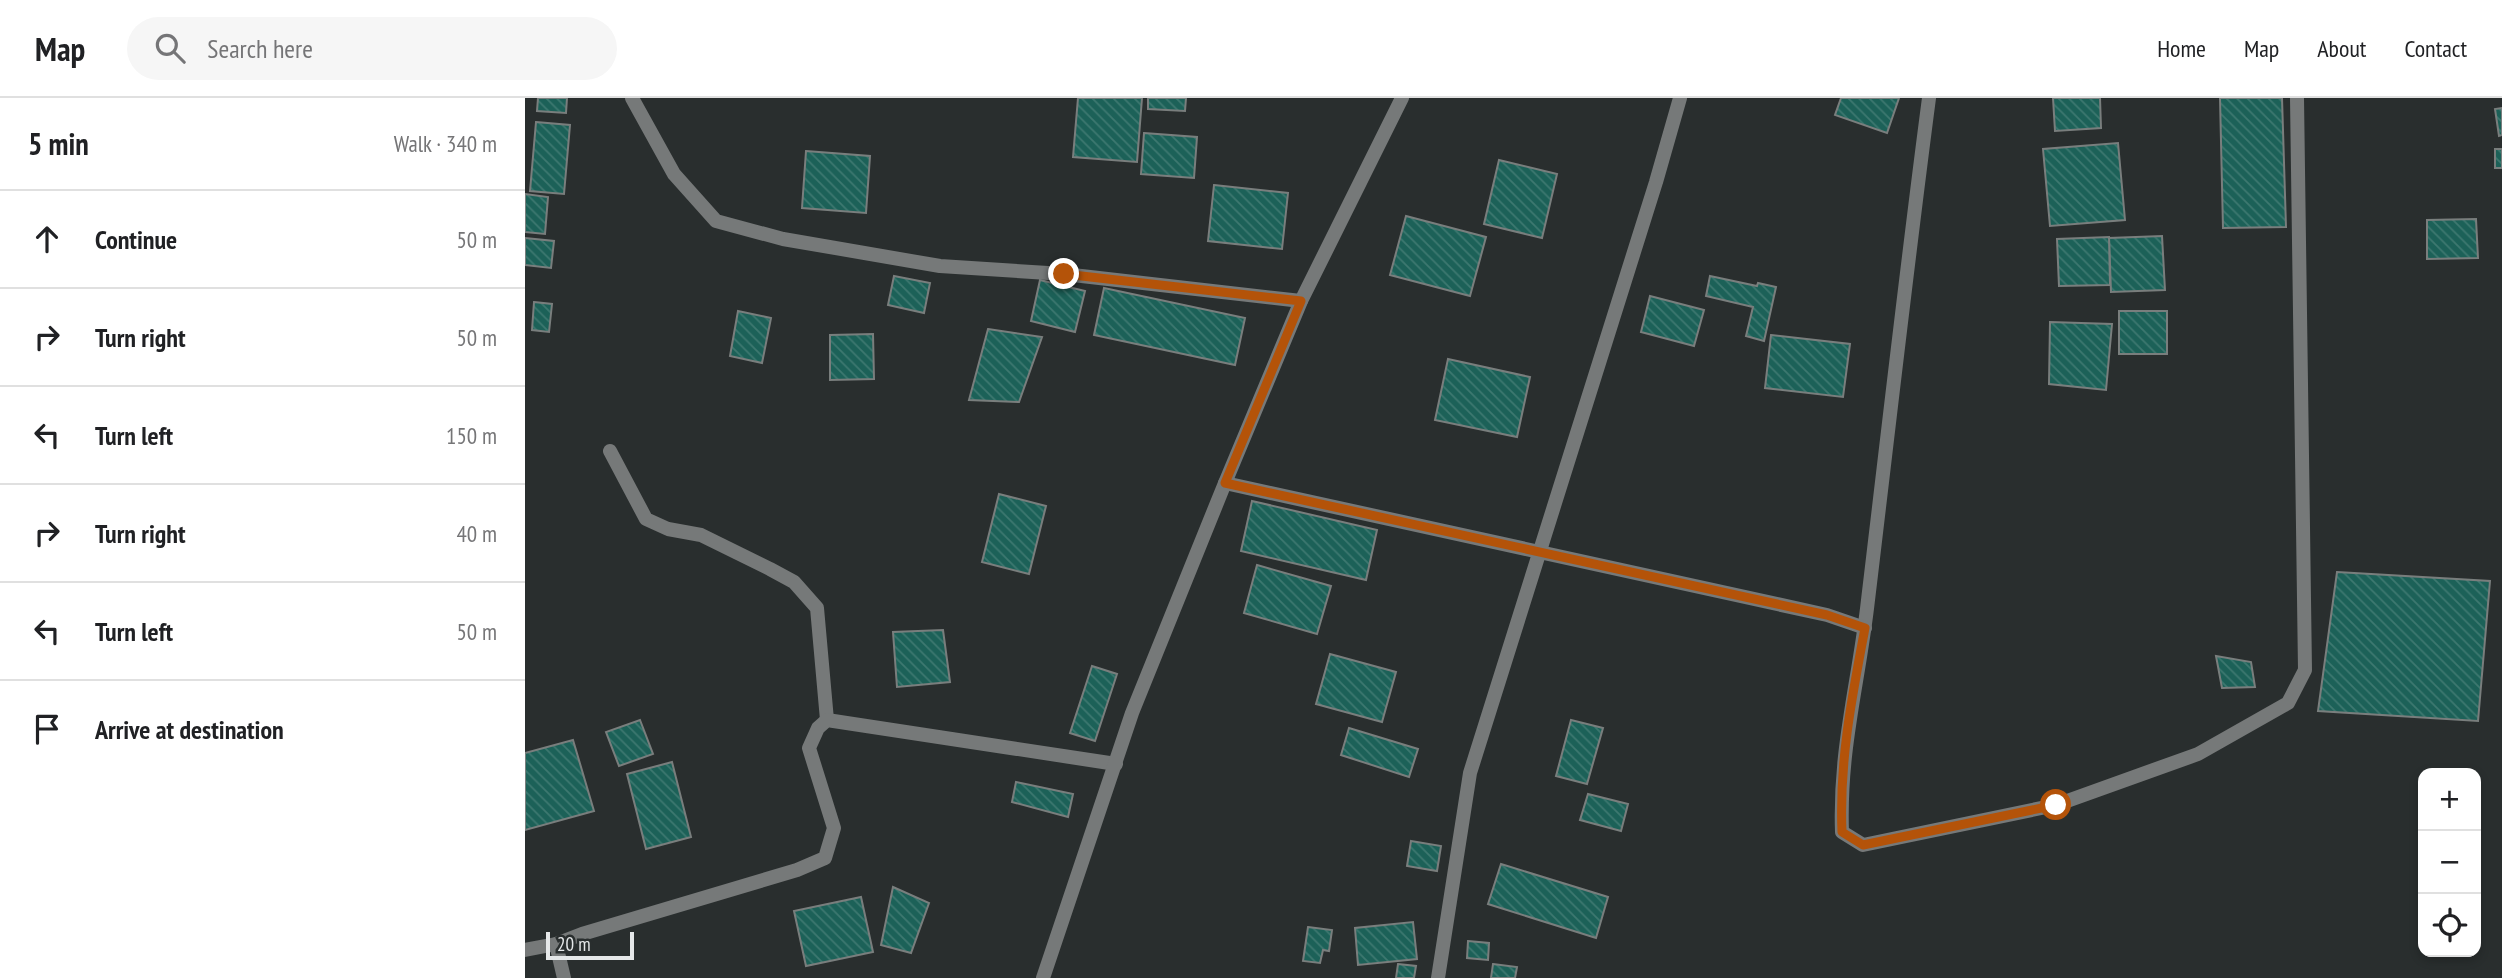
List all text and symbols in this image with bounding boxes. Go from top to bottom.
search box [127,17,617,80]
text: Map [35,27,85,70]
icon: search [151,29,189,67]
text: Search here [207,32,313,65]
text: Home [2157,33,2206,64]
text: Map [2244,33,2279,64]
text: About [2317,33,2366,64]
text: Contact [2404,33,2467,64]
text: 5 min [28,124,89,163]
text: Walk · 340 m [394,129,497,158]
icon: ahead [28,220,66,258]
text: Continue [95,223,177,256]
text: 50 m [456,225,497,254]
route end [1048,258,1079,289]
icon: right [28,318,66,356]
text: Turn right [95,321,186,354]
text: 50 m [456,323,497,352]
icon: left [28,416,66,454]
text: Turn left [95,419,173,452]
text: 150 m [446,421,497,450]
icon: right [28,514,66,552]
text: Turn right [95,517,186,550]
text: 40 m [456,519,497,548]
icon: left [28,612,66,650]
text: Turn left [95,615,173,648]
text: 50 m [456,617,497,646]
icon: arrive [28,710,66,748]
text: Arrive at destination [95,713,284,746]
map controls [2418,768,2481,957]
button: + [2418,768,2481,831]
route start [2040,789,2071,820]
button: − [2418,831,2481,894]
button: locate [2418,894,2481,957]
scale bar [546,929,633,961]
text: 20 m [557,932,591,956]

